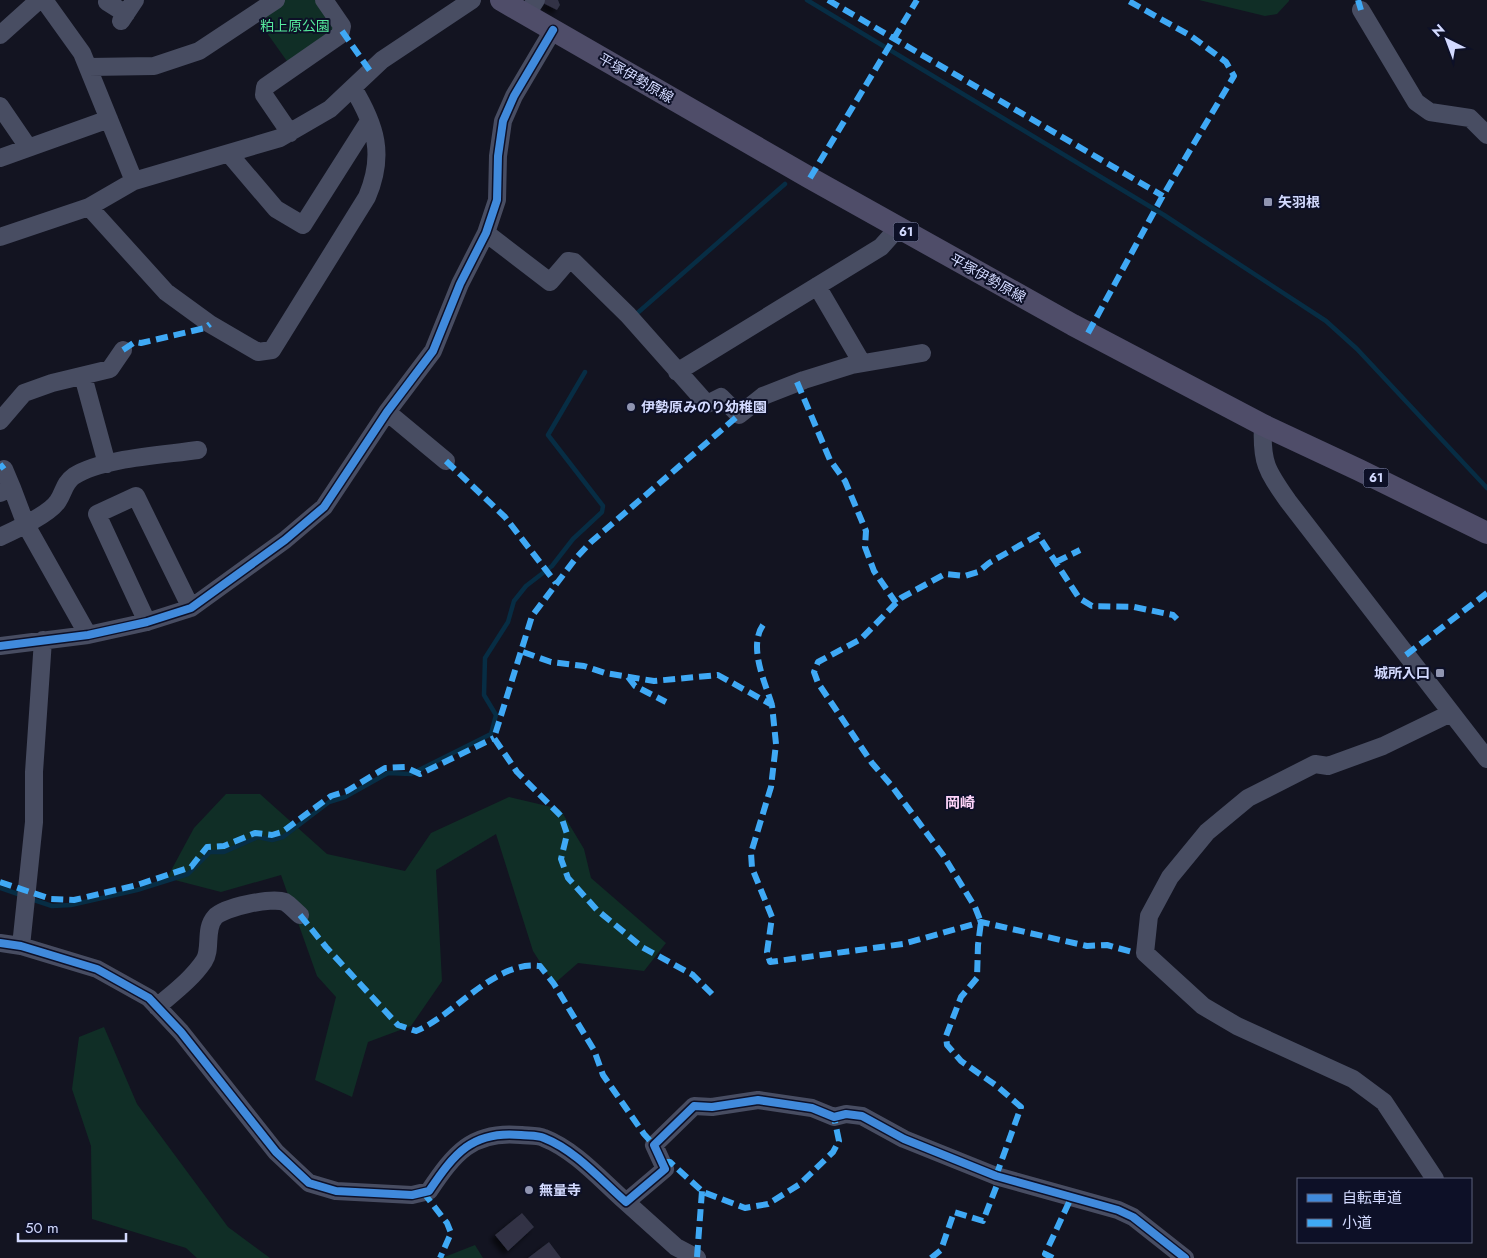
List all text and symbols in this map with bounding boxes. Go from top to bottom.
north arrow [1422,15,1472,65]
park label: 粕上原公園 [260,16,330,36]
text: N [1427,19,1449,41]
street label: 平塚伊勢原線 [595,48,677,108]
place label: 矢羽根 [1278,192,1320,212]
marker: 矢羽根 [1262,196,1274,208]
road number: 61 [894,222,918,242]
street label: 平塚伊勢原線 [946,249,1030,307]
place label: 伊勢原みのり幼稚園 [641,397,767,417]
marker: 伊勢原みのり幼稚園 [625,401,637,413]
road number: 61 [1364,468,1388,488]
place label: 城所入口 [1374,663,1430,683]
marker: 城所入口 [1434,667,1446,679]
district label: 岡崎 [945,792,975,814]
legend [1297,1178,1472,1243]
place label: 無量寺 [539,1180,581,1200]
marker: 無量寺 [523,1184,535,1196]
text: 自転車道 [1342,1187,1402,1209]
scale bar [18,1210,125,1242]
text: 小道 [1342,1212,1372,1234]
text: 50 m [25,1217,59,1239]

